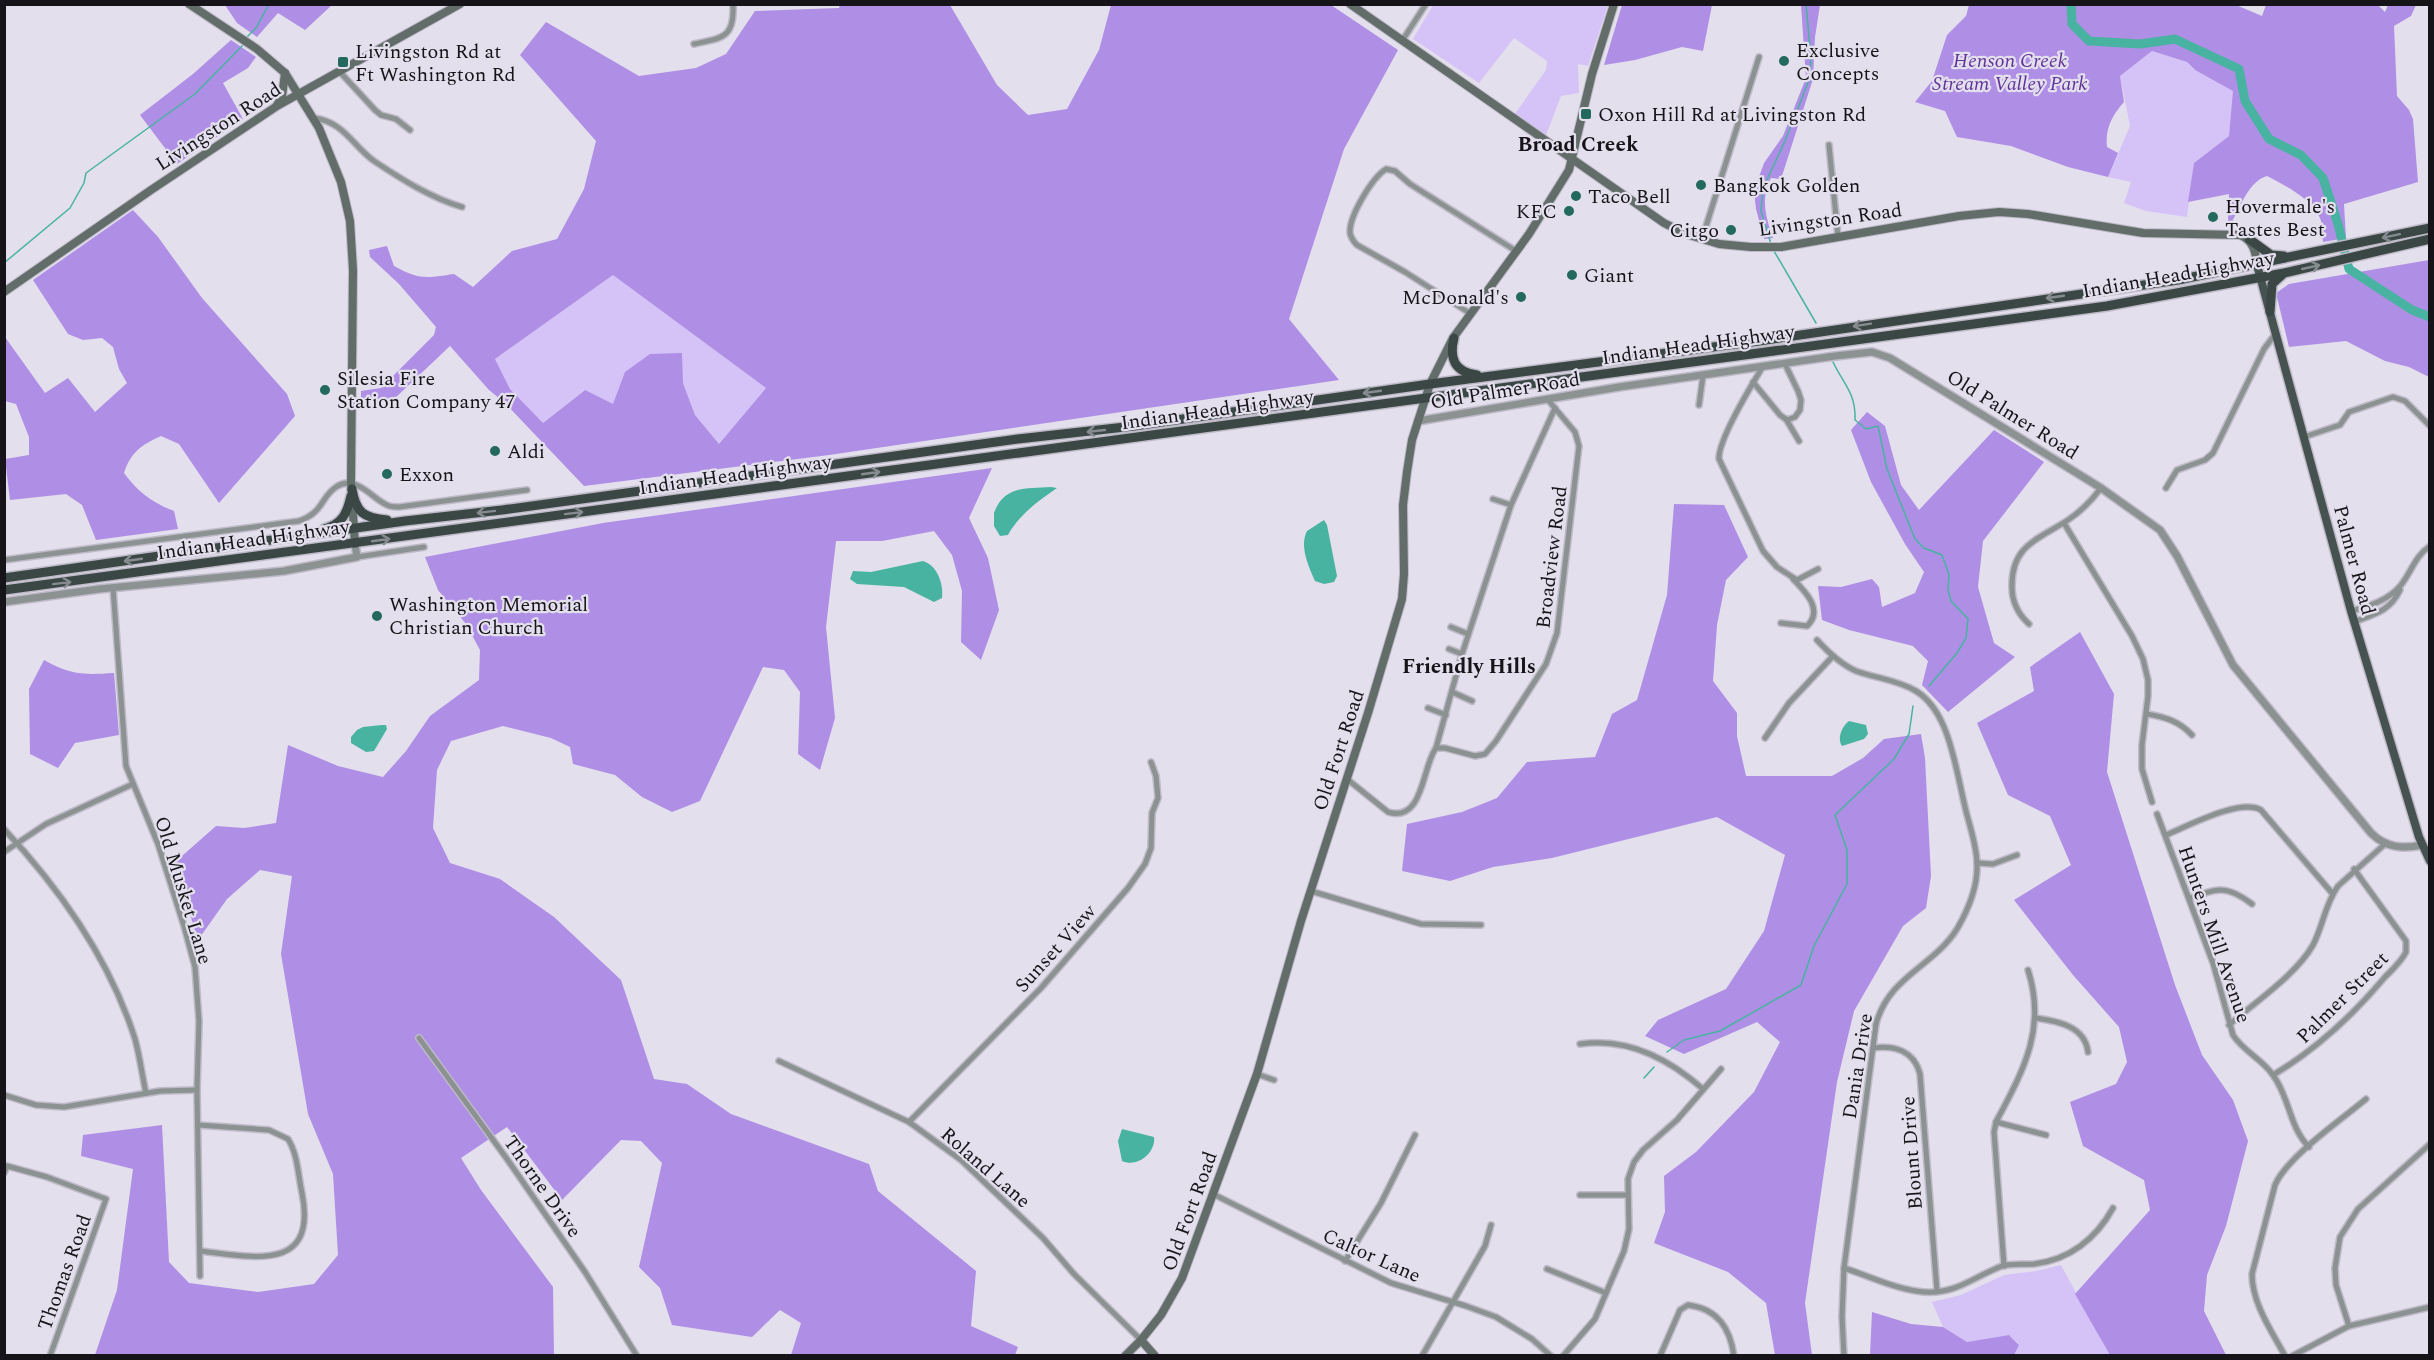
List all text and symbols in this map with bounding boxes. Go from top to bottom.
place label: Exclusive Concepts [1796,36,1880,89]
place label: Livingston Rd at Ft Washington Rd [355,37,516,90]
park label: Henson Creek Stream Valley Park [1932,46,2088,99]
marker: Exclusive Concepts [1777,54,1791,68]
marker: Livingston Rd at Ft Washington Rd [336,55,350,69]
street label: Livingston Road [150,75,288,179]
place label: Oxon Hill Rd at Livingston Rd [1598,100,1866,130]
marker: Oxon Hill Rd at Livingston Rd [1579,107,1593,121]
district label: Broad Creek [1517,129,1639,161]
place label: Bangkok Golden [1713,171,1860,201]
marker: Bangkok Golden [1694,178,1708,192]
place label: Taco Bell [1588,182,1671,212]
marker: Taco Bell [1569,189,1583,203]
place label: Hovermale's Tastes Best [2225,192,2335,245]
street label: Livingston Road [1756,195,1904,245]
place label: KFC [1516,197,1557,227]
marker: KFC [1562,204,1576,218]
marker: Hovermale's Tastes Best [2206,210,2220,224]
place label: Citgo [1670,216,1719,246]
marker: Citgo [1724,223,1738,237]
one-way arrow [2382,231,2401,242]
street label: Indian Head Highway [2080,243,2278,307]
one-way arrow [2302,260,2321,272]
place label: Giant [1584,261,1634,291]
marker: Giant [1565,268,1579,282]
place label: McDonald's [1402,283,1509,313]
marker: McDonald's [1514,290,1528,304]
one-way arrow [2045,292,2065,303]
street label: Indian Head Highway [1600,316,1798,373]
one-way arrow [1852,320,1872,331]
street label: Old Palmer Road [1940,362,2084,468]
place label: Silesia Fire Station Company 47 [337,364,515,417]
street label: Old Palmer Road [1428,364,1582,418]
street label: Indian Head Highway [1119,381,1317,438]
marker: Silesia Fire Station Company 47 [318,383,332,397]
one-way arrow [1363,387,1383,398]
one-way arrow [1087,425,1106,436]
place label: Aldi [507,437,545,467]
marker: Aldi [488,444,502,458]
street label: Indian Head Highway [637,446,835,503]
place label: Exxon [399,460,454,490]
marker: Exxon [380,467,394,481]
one-way arrow [861,468,881,479]
street label: Broadview Road [1528,484,1576,630]
street label: Palmer Road [2325,502,2383,619]
one-way arrow [477,507,497,518]
one-way arrow [563,508,583,519]
street label: Indian Head Highway [155,511,353,568]
one-way arrow [370,534,390,545]
one-way arrow [124,555,144,566]
one-way arrow [52,577,72,588]
place label: Washington Memorial Christian Church [389,590,588,643]
marker: Washington Memorial Christian Church [370,609,384,623]
district label: Friendly Hills [1402,651,1536,683]
street label: Old Fort Road [1305,686,1373,815]
street label: Old Musket Lane [146,813,220,968]
street label: Hunters Mill Avenue [2170,842,2258,1027]
street label: Sunset View [1008,897,1104,999]
street label: Palmer Street [2290,945,2396,1051]
street label: Dania Drive [1835,1011,1881,1121]
street label: Blount Drive [1893,1095,1931,1211]
street label: Roland Lane [934,1120,1037,1216]
street label: Thorne Drive [496,1129,589,1244]
street label: Old Fort Road [1154,1147,1226,1276]
street label: Thomas Road [30,1210,100,1335]
street label: Caltor Lane [1318,1221,1425,1291]

